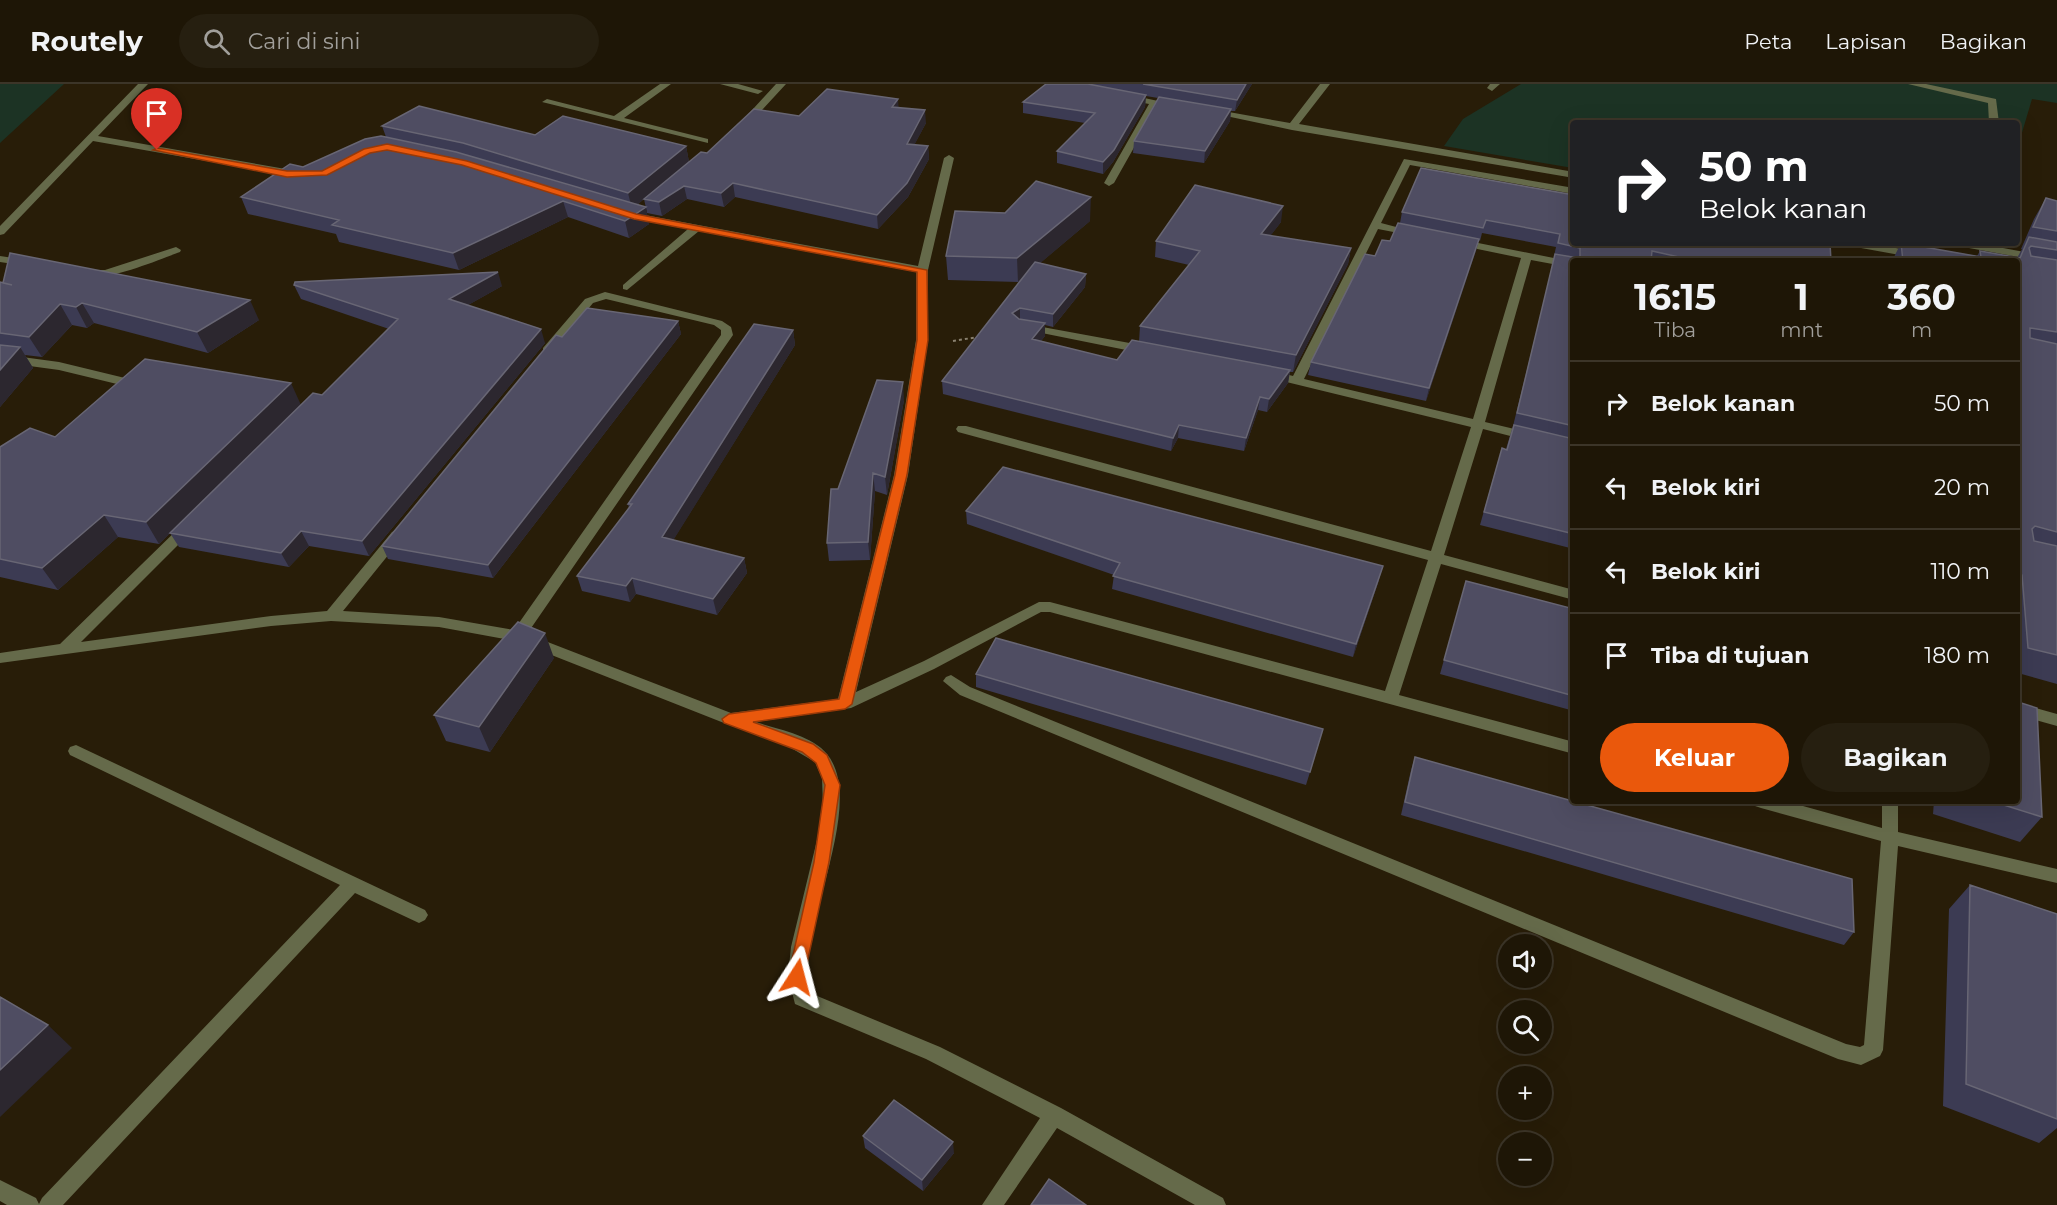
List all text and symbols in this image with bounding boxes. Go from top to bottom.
search box [179,14,599,68]
text: Routely [30,24,143,58]
icon: search [200,25,233,58]
text: Cari di sini [248,28,361,55]
text: Peta [1744,29,1792,54]
text: Lapisan [1825,29,1907,54]
text: Bagikan [1940,29,2027,54]
pin [131,88,182,150]
icon: arrive [140,97,173,130]
text: 50 m [1699,140,1808,192]
icon: right [1600,144,1678,222]
text: Belok kanan [1699,192,1867,225]
text: 16:15 [1634,275,1716,319]
text: 1 [1795,275,1809,319]
text: 360 [1887,275,1956,319]
text: Tiba [1654,318,1696,342]
text: mnt [1780,318,1823,342]
text: m [1911,318,1932,342]
icon: right [1600,387,1633,420]
text: Belok kanan [1651,390,1795,417]
text: 50 m [1934,390,1990,417]
icon: left [1600,471,1633,504]
text: Belok kiri [1651,474,1760,501]
text: 20 m [1934,474,1990,501]
icon: left [1600,555,1633,588]
text: Belok kiri [1651,558,1760,585]
text: 110 m [1930,558,1990,585]
icon: arrive [1600,639,1633,672]
text: Tiba di tujuan [1651,642,1809,669]
text: 180 m [1924,642,1990,669]
button: Keluar [1600,723,1789,792]
button: Bagikan [1801,723,1990,792]
map controls [1498,934,1552,1186]
button: sound [1498,934,1552,988]
position arrow [765,945,829,1009]
button: search [1498,1000,1552,1054]
button: + [1498,1066,1552,1120]
button: − [1498,1132,1552,1186]

